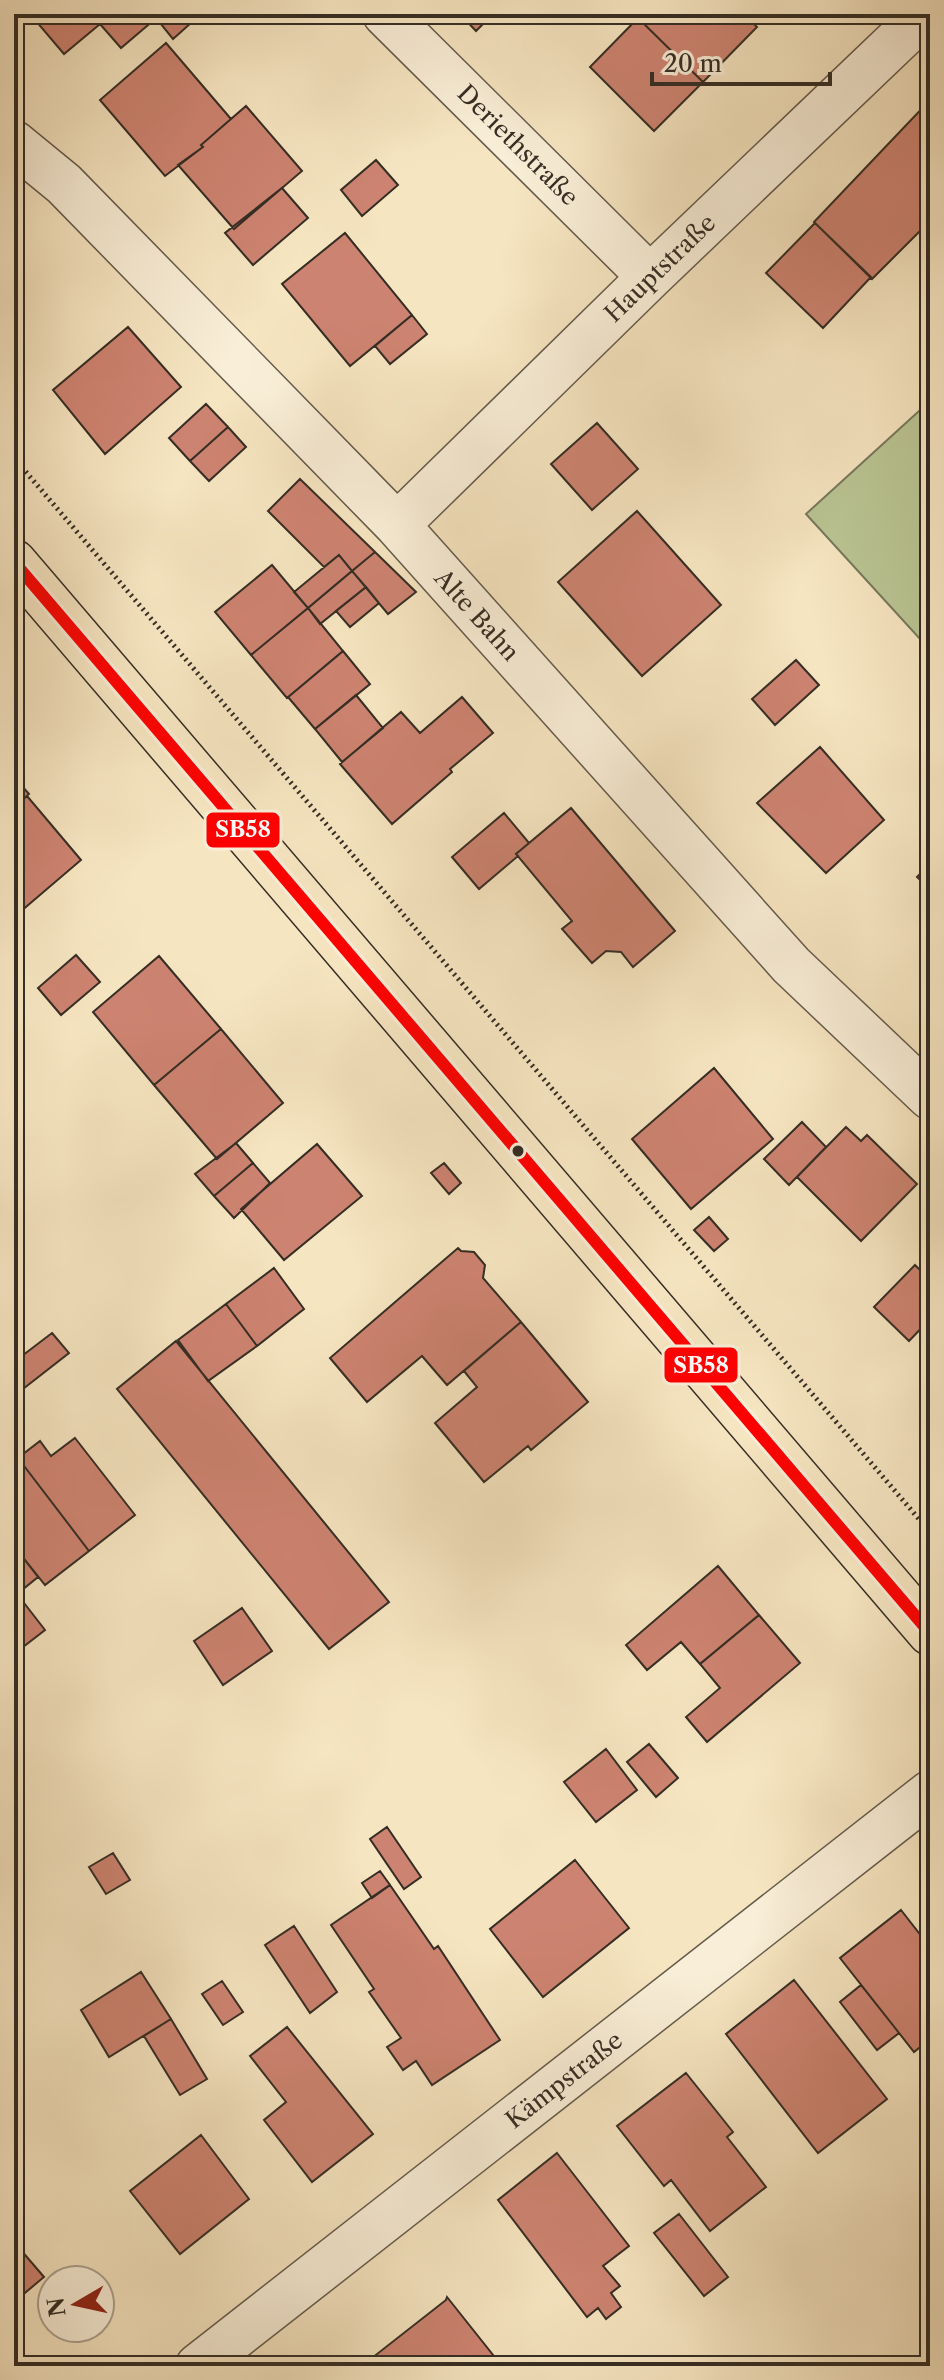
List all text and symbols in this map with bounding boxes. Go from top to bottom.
scale bar [652,36,830,86]
text: 20 m [664,49,722,78]
street label: Deriethstraße [452,79,584,211]
street label: Hauptstraße [599,208,721,328]
street label: Alte Bahn [428,563,525,667]
line badge: SB58 [205,811,281,849]
text: SB58 [215,816,271,843]
unlabelled marker [510,1143,526,1159]
line badge: SB58 [663,1346,739,1384]
text: SB58 [673,1352,729,1379]
street label: Kämpstraße [500,2025,628,2135]
north arrow [36,2264,116,2344]
text: N [42,2295,72,2319]

